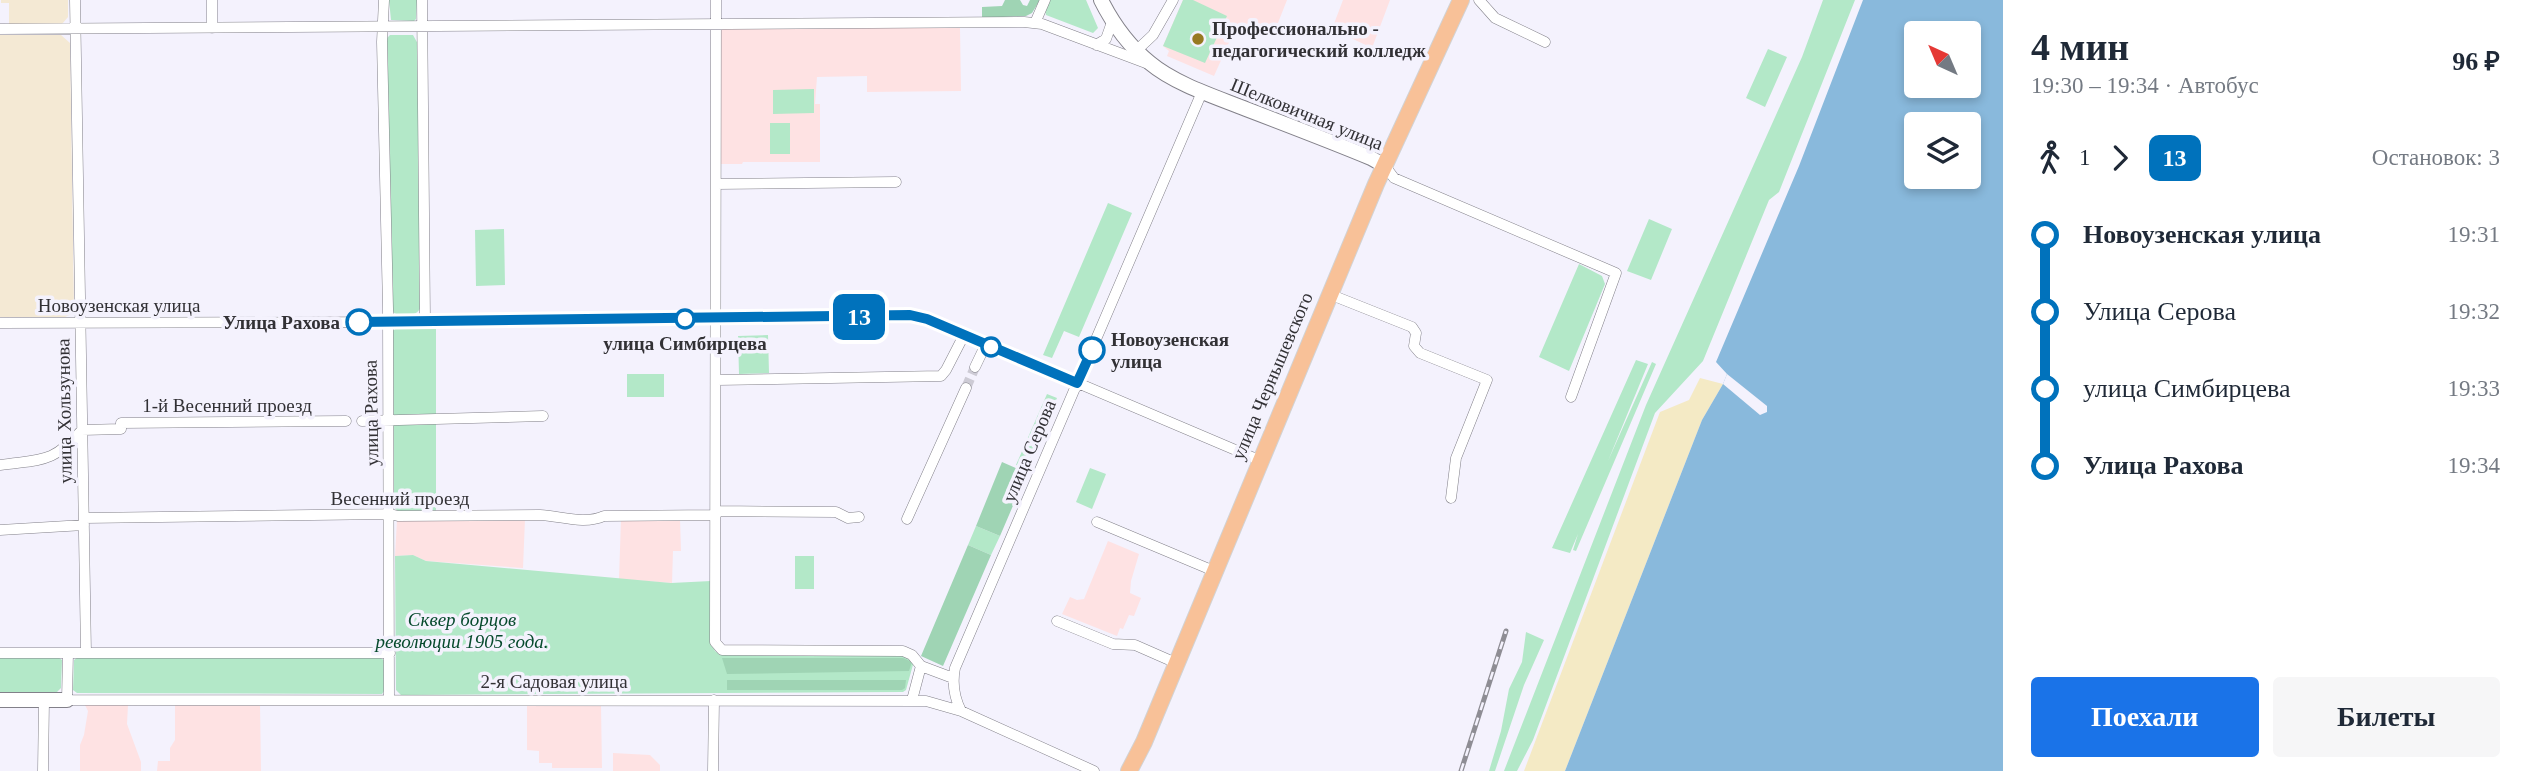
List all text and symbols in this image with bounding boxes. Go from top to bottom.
place label: Профессионально - педагогический колледж [1212,18,1426,61]
north arrow [1904,21,1981,98]
map controls [1904,21,1981,189]
text: 4 мин [2031,26,2129,68]
marker: Профессионально - педагогический колледж [1190,31,1206,47]
text: 96 ₽ [2452,47,2500,76]
text: 19:30 – 19:34 · Автобус [2031,73,2259,98]
street label: Шелковичная улица [1228,74,1387,154]
button: layers [1904,112,1981,189]
icon: walk [2031,139,2069,177]
icon: forward [2101,139,2139,177]
text: 1 [2079,145,2091,170]
text: 13 [2163,145,2187,171]
text: Остановок: 3 [2372,145,2500,170]
text: Новоузенская улица [2083,220,2321,249]
text: 19:31 [2448,222,2500,247]
street label: улица Чернышевского [1227,289,1317,463]
line badge: 13 [828,294,890,340]
street label: Новоузенская улица [38,295,201,316]
text: Улица Серова [2083,297,2236,326]
text: 19:32 [2448,299,2500,324]
text: 13 [847,304,871,330]
marker: Улица Рахова [346,309,372,335]
marker: улица Симбирцева [675,309,695,329]
place label: Улица Рахова [223,312,340,333]
place label: Новоузенская улица [1111,329,1229,372]
place label: улица Симбирцева [603,333,767,354]
unlabelled marker [981,337,1001,357]
marker: Новоузенская улица [1079,337,1105,363]
street label: улица Хользунова [52,338,76,484]
street label: улица Рахова [360,359,382,466]
text: улица Симбирцева [2083,374,2290,403]
text: 19:33 [2448,376,2500,401]
street label: 1-й Весенний проезд [142,395,312,416]
street label: улица Серова [998,396,1060,505]
text: Улица Рахова [2083,451,2243,480]
text: 19:34 [2448,453,2500,478]
street label: Весенний проезд [331,488,470,509]
park label: Сквер борцов революции 1905 года. [373,609,549,652]
street label: 2-я Садовая улица [480,671,628,692]
button: Поехали [2031,677,2259,757]
button: Билеты [2273,677,2500,757]

